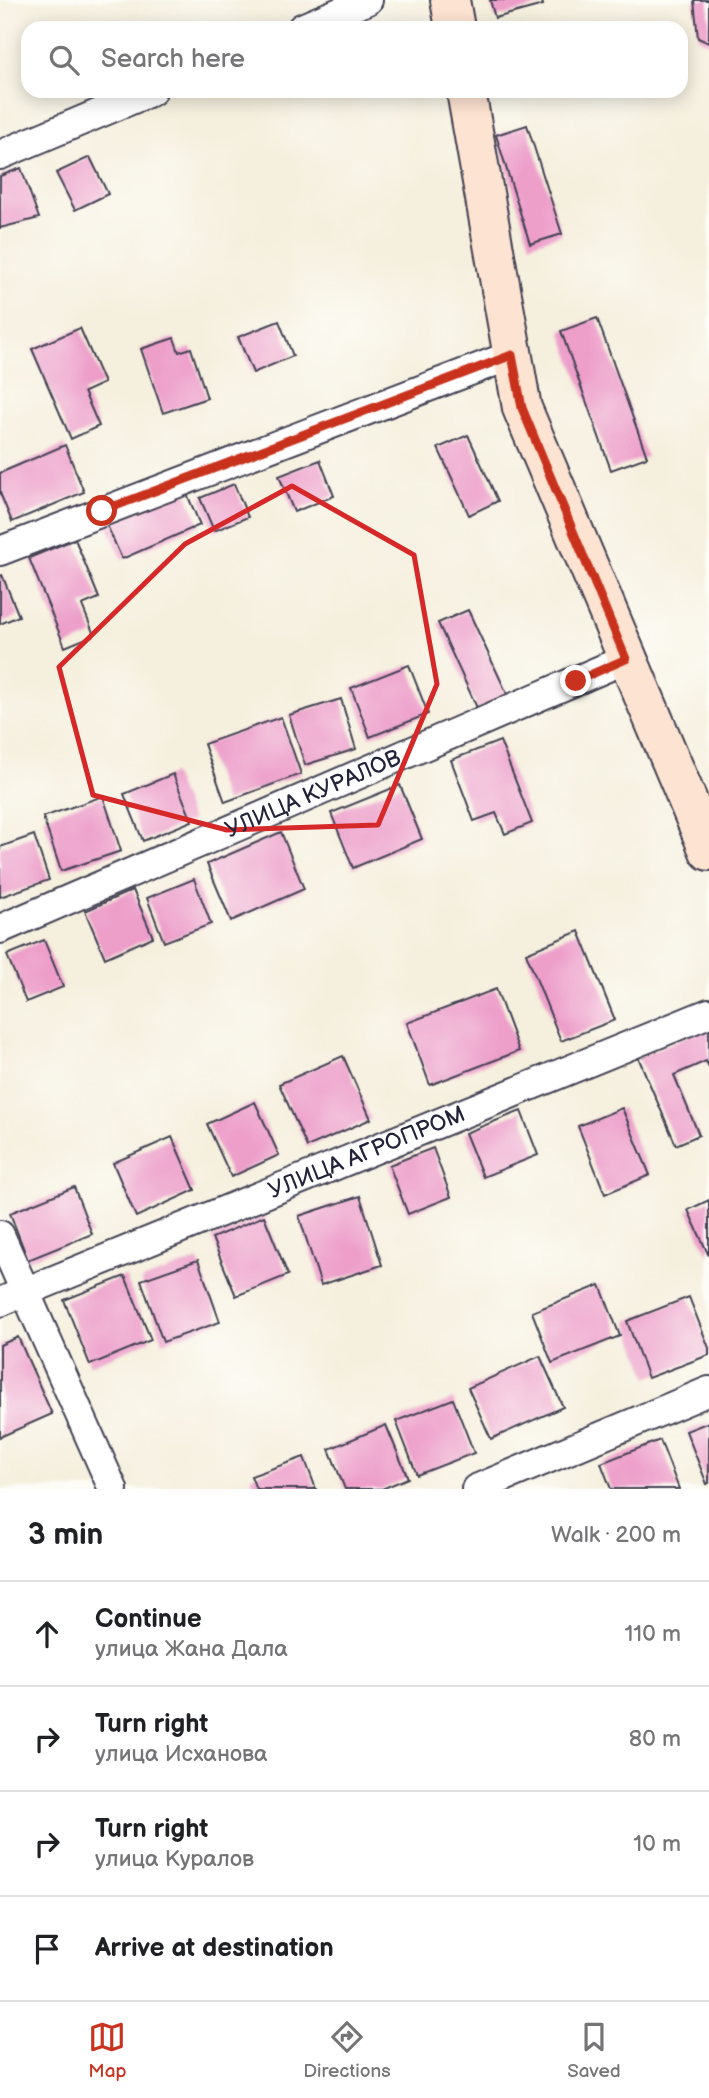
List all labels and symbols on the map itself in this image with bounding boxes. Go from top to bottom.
route start [86,495,117,526]
route end [560,665,591,696]
street label: УЛИЦА КУРАЛОВ [221,744,405,844]
street label: УЛИЦА АГРОПРОМ [264,1100,469,1205]

